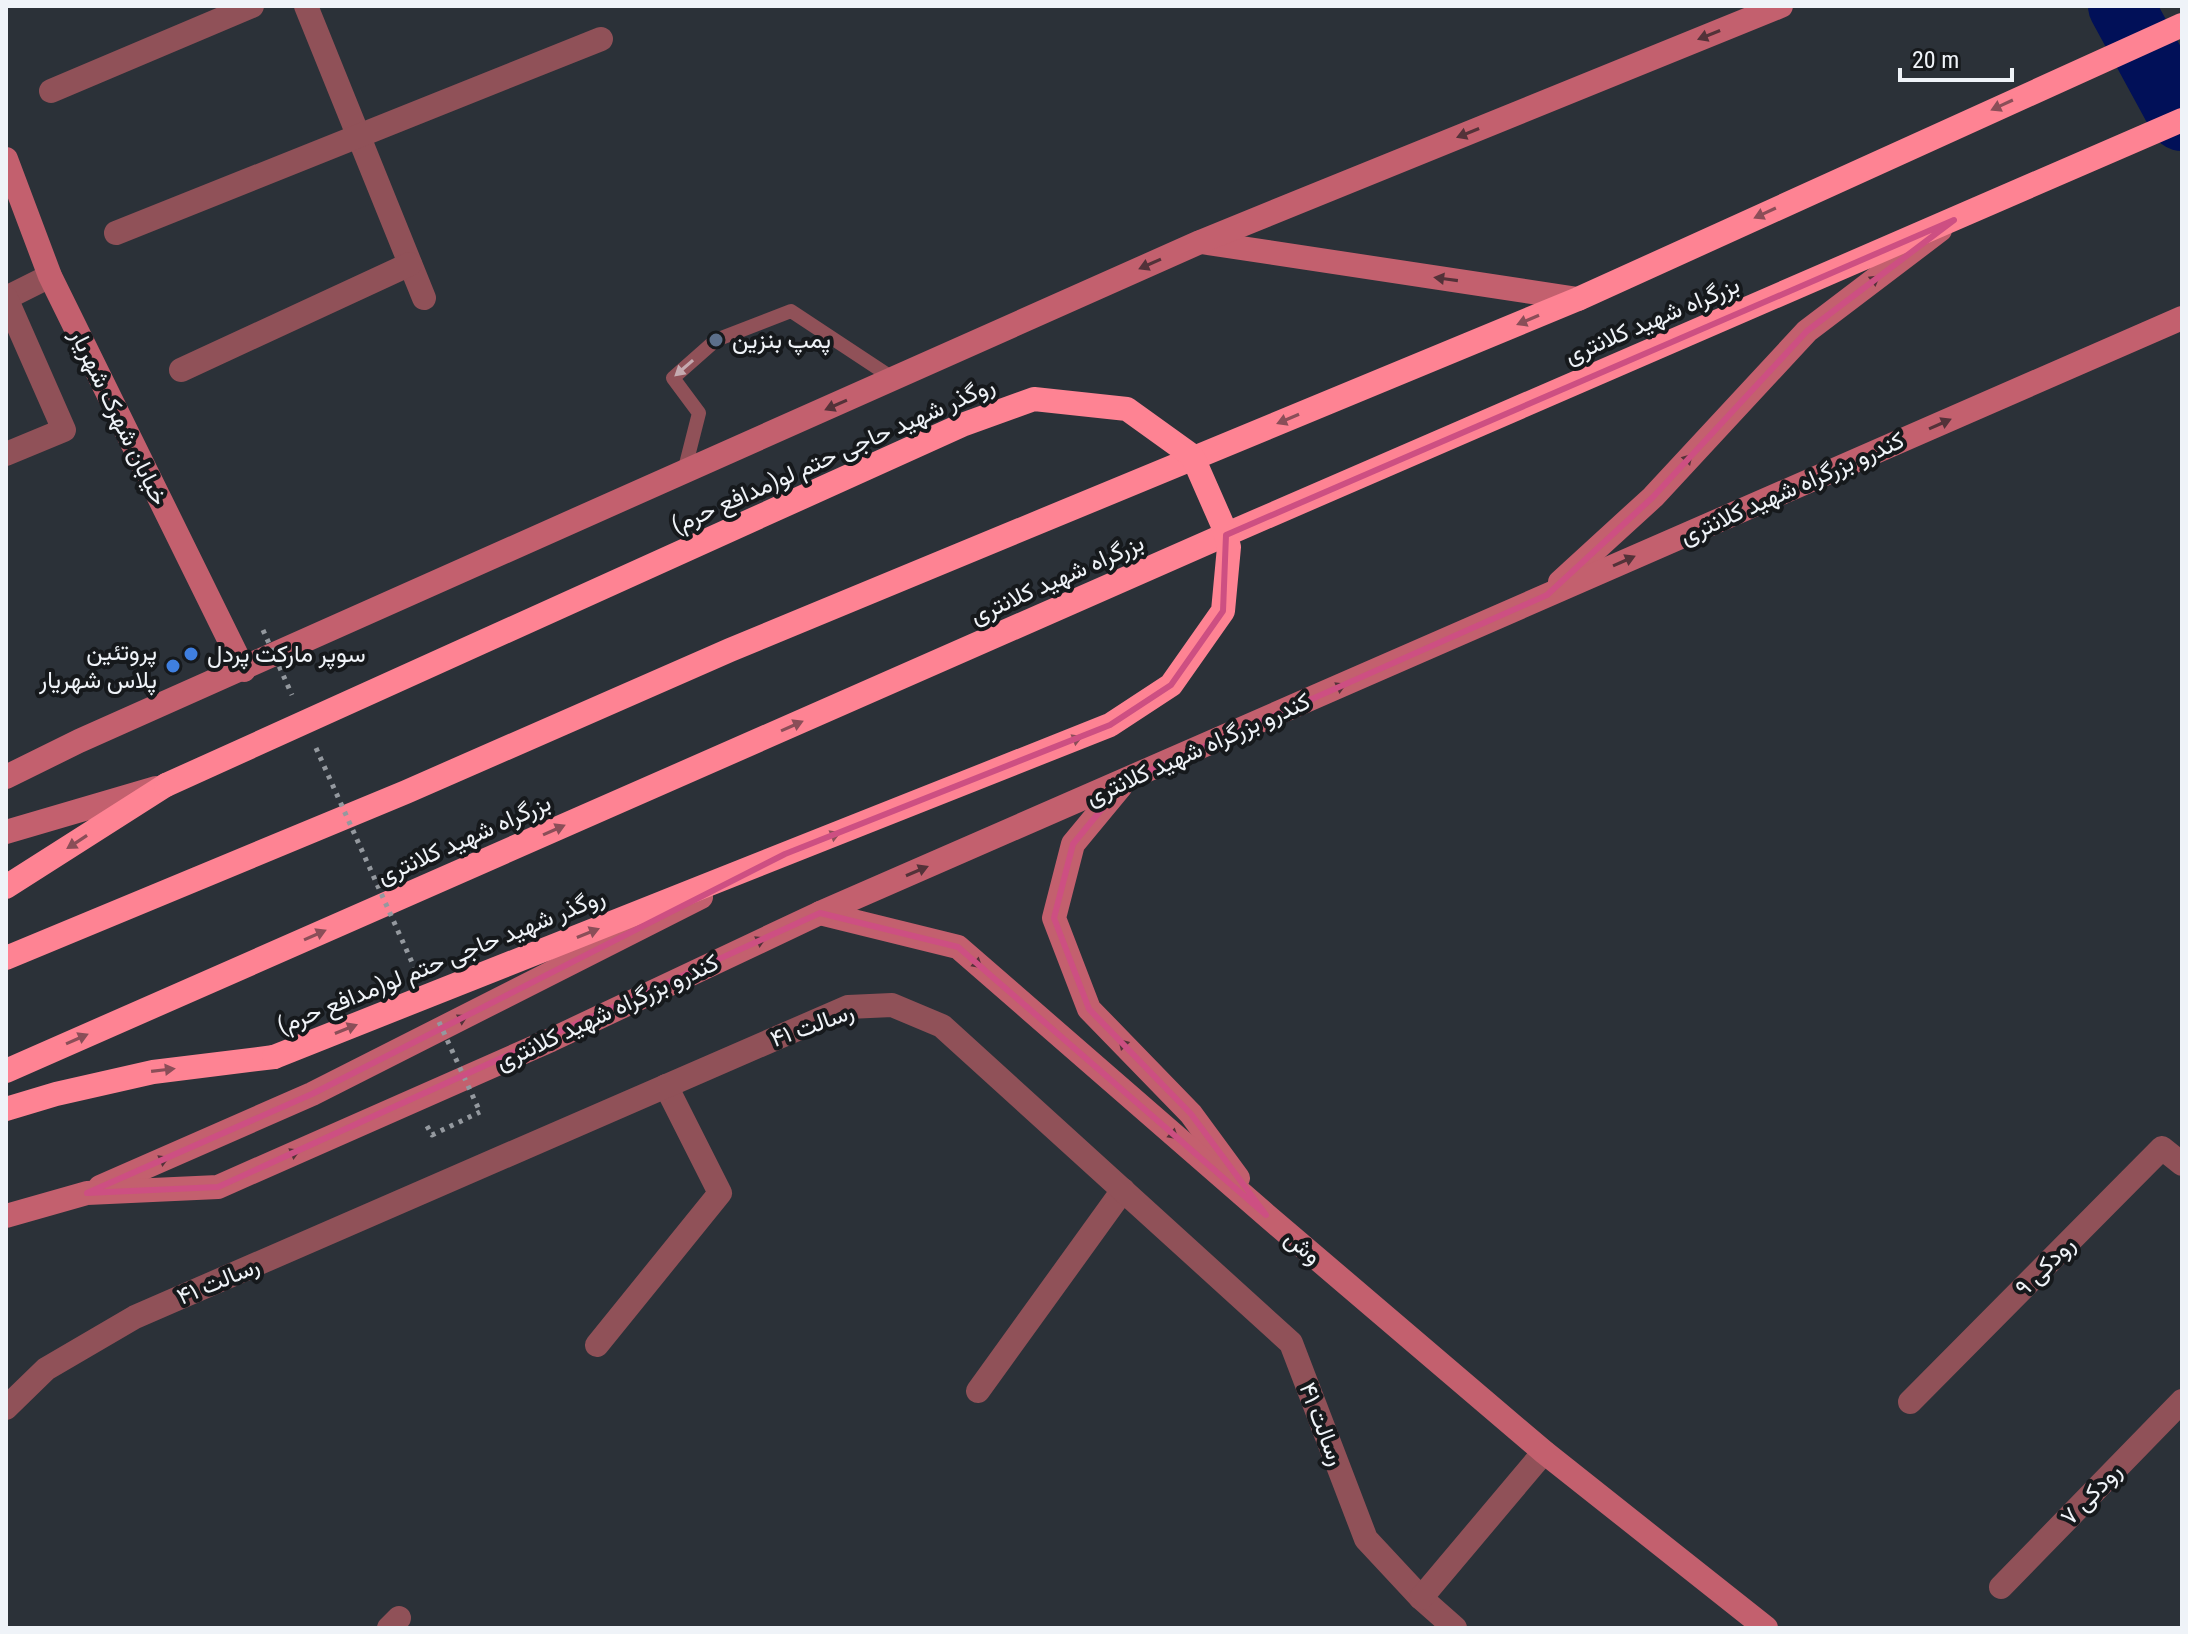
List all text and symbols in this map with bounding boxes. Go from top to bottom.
one-way arrow [1697,29,1721,42]
scale bar [1900,32,2012,82]
text: 20 m [1912,46,1959,74]
one-way arrow [1990,99,2013,112]
one-way arrow [1456,127,1480,140]
one-way arrow [1753,207,1777,220]
one-way arrow [1139,258,1162,271]
street label: بزرگراه شهید کلانتری [1560,271,1744,370]
one-way arrow [1433,272,1458,285]
one-way arrow [1860,276,1881,292]
one-way arrow [1516,313,1540,326]
street label: خیابان شهرک شهریار [63,323,174,510]
place label: پمپ بنزین [732,326,831,356]
marker: پمپ بنزین [707,331,725,349]
one-way arrow [674,359,694,376]
street label: روگذر شهید حاجی حتم لو(مدافع حرم) [667,371,1000,542]
one-way arrow [824,398,848,411]
one-way arrow [1276,413,1300,426]
one-way arrow [1928,417,1951,430]
street label: کندرو بزرگراه شهید کلانتری [1675,426,1909,551]
one-way arrow [1675,454,1693,473]
street label: بزرگراه شهید کلانتری [966,528,1149,631]
one-way arrow [1612,555,1636,568]
place label: پروتئین پلاس شهریار [38,638,157,696]
place label: سوپر مارکت پردل [207,640,366,670]
marker: سوپر مارکت پردل [182,645,200,663]
marker: پروتئین پلاس شهریار [164,657,182,675]
one-way arrow [1323,682,1347,695]
street label: کندرو بزرگراه شهید کلانتری [1081,687,1315,812]
one-way arrow [780,720,804,733]
one-way arrow [1059,734,1083,747]
street label: بزرگراه شهید کلانتری [373,788,556,891]
one-way arrow [542,824,565,837]
one-way arrow [817,830,841,843]
one-way arrow [66,834,88,848]
one-way arrow [905,864,929,878]
street label: روگذر شهید حاجی حتم لو(مدافع حرم) [273,882,610,1043]
one-way arrow [576,926,600,939]
one-way arrow [304,928,327,941]
one-way arrow [744,936,767,950]
street label: کندرو بزرگراه شهید کلانتری [491,948,723,1077]
one-way arrow [963,951,982,969]
street label: ۴۱ رسالت [766,997,858,1054]
one-way arrow [445,1014,468,1028]
one-way arrow [334,1022,358,1035]
one-way arrow [66,1033,89,1046]
one-way arrow [1118,1039,1136,1058]
one-way arrow [151,1064,176,1077]
one-way arrow [1158,1122,1178,1139]
one-way arrow [278,1149,301,1162]
one-way arrow [146,1155,170,1168]
street label: وش [1278,1224,1327,1271]
street label: رودکی ۹ [2009,1230,2081,1302]
street label: ۴۱ رسالت [173,1251,264,1312]
street label: ۴۱ رسالت [1292,1378,1351,1470]
street label: رودکی ۷ [2055,1457,2128,1532]

